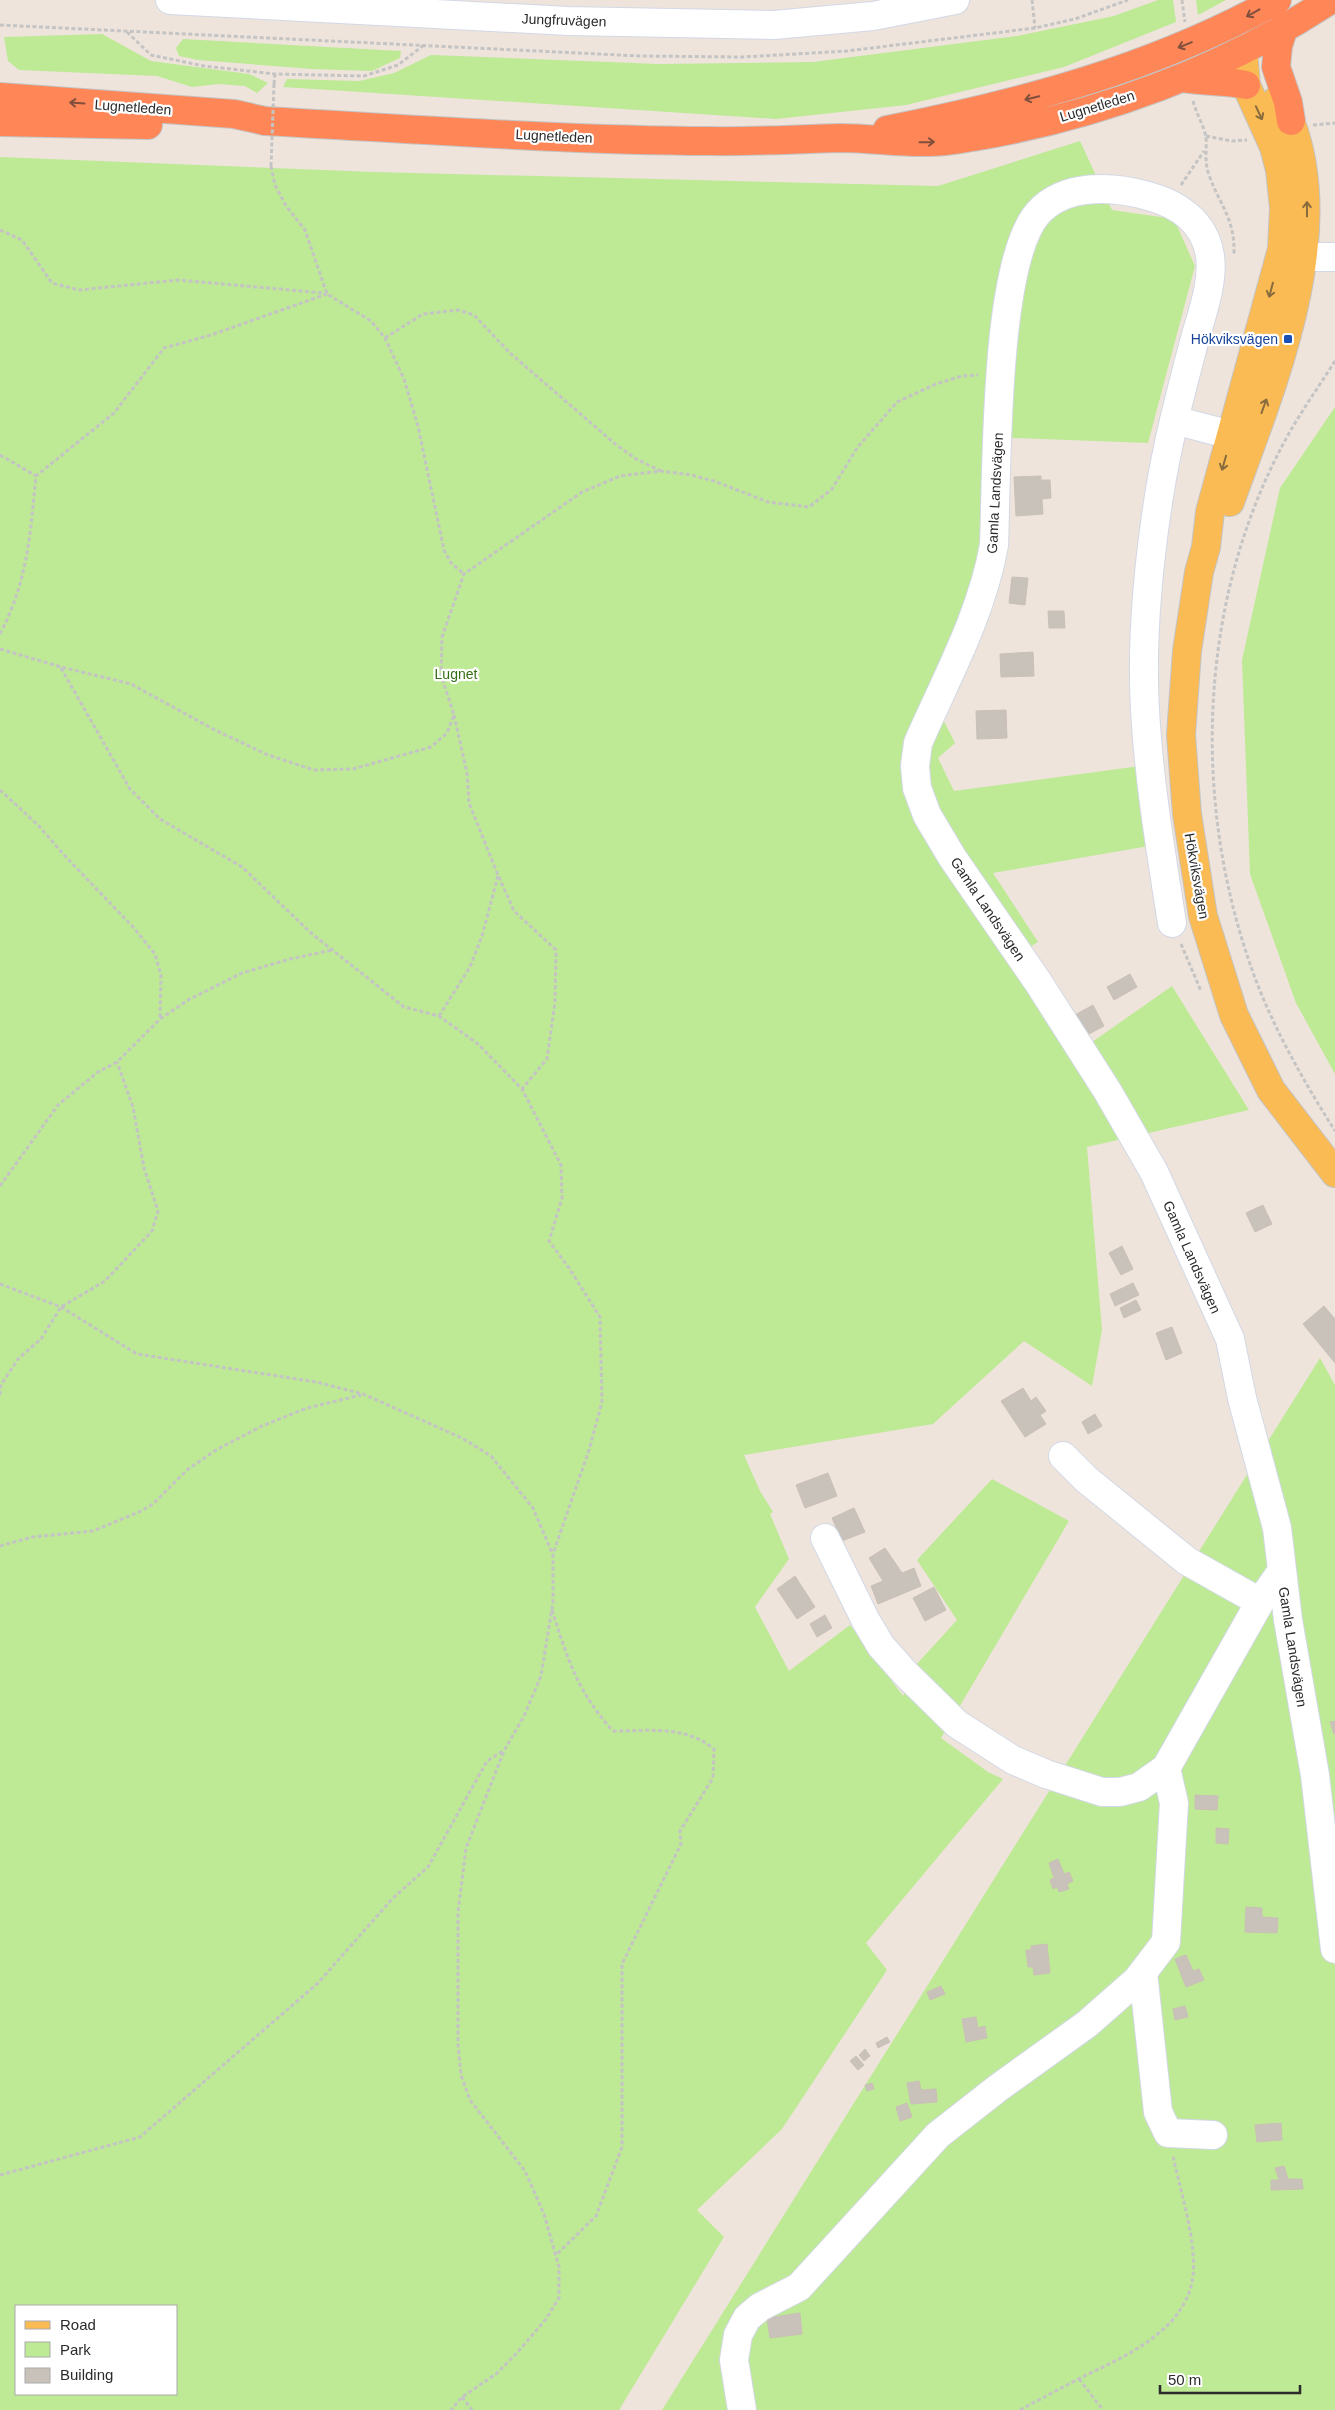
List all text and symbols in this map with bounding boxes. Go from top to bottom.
one-way arrow [1246,8,1261,18]
street label: Jungfruvägen [521,11,607,29]
one-way arrow [1178,41,1193,50]
street label: Lugnetleden [1058,87,1136,125]
one-way arrow [1024,94,1040,103]
street label: Lugnetleden [94,96,172,118]
one-way arrow [69,99,85,108]
one-way arrow [1255,105,1265,120]
street label: Lugnetleden [515,126,593,146]
one-way arrow [919,137,935,146]
one-way arrow [1302,201,1312,217]
one-way arrow [1266,281,1275,297]
place label: Hökviksvägen [1191,331,1278,347]
marker: Hökviksvägen [1282,333,1294,345]
one-way arrow [1260,398,1270,414]
street label: Gamla Landsvägen [984,432,1006,554]
one-way arrow [1218,455,1228,471]
park label: Lugnet [435,666,478,682]
street label: Hökviksvägen [1182,832,1212,920]
street label: Gamla Landsvägen [947,854,1029,964]
street label: Gamla Landsvägen [1160,1198,1224,1316]
street label: Gamla Landsvägen [1276,1586,1310,1708]
legend [15,2305,178,2395]
text: Road [60,2316,96,2333]
text: Park [60,2341,91,2358]
scale bar [1160,2362,1300,2394]
text: Building [60,2366,113,2383]
text: 50 m [1168,2371,1201,2388]

